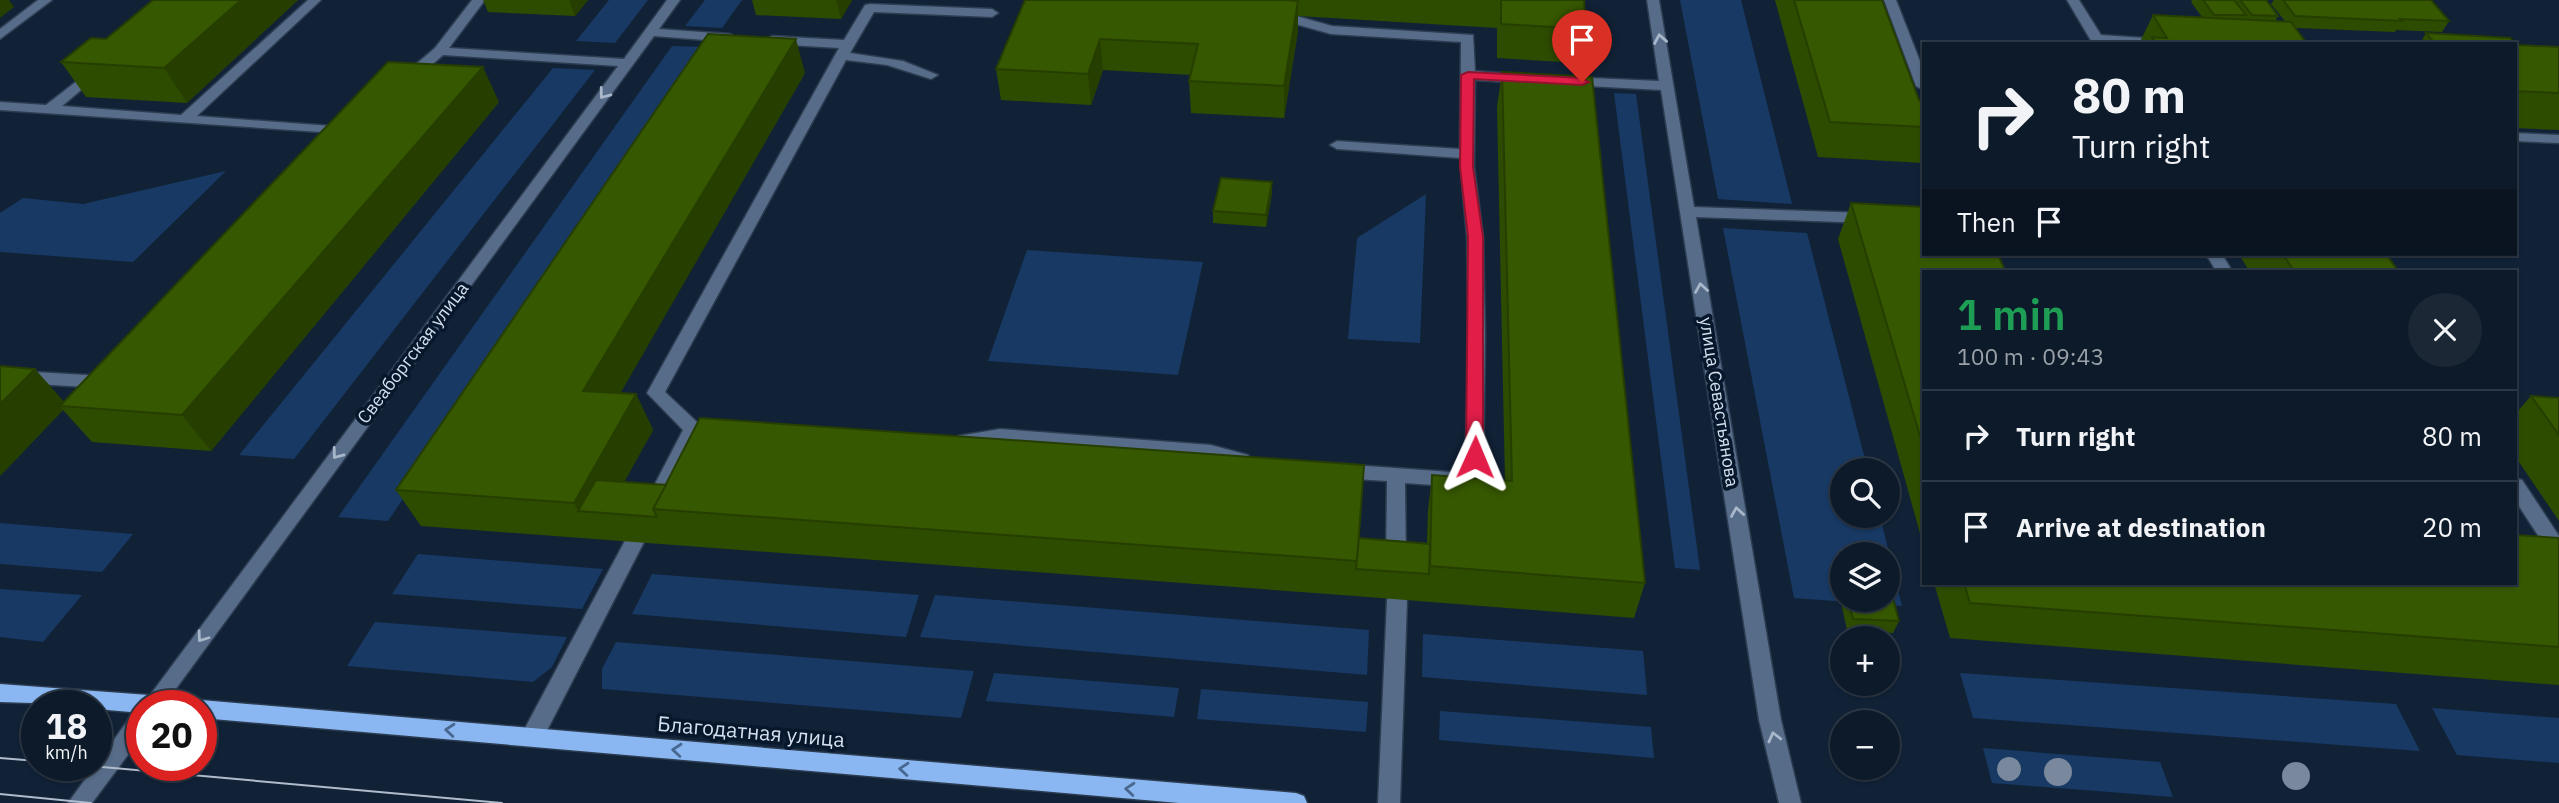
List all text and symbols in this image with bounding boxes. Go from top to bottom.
pin [1552,10,1612,82]
icon: arrive [1563,21,1601,59]
one-way arrow [1653,33,1668,45]
text: 80 m [2072,63,2186,126]
icon: right [1957,70,2048,161]
one-way arrow [600,86,612,99]
text: Turn right [2072,125,2210,167]
icon: arrive [2030,203,2068,241]
text: Then [1957,205,2016,239]
street label: Свеаборгская улица [352,277,473,428]
one-way arrow [1694,282,1709,293]
text: 1 min [1957,287,2066,342]
button: close [2408,293,2482,367]
street label: улица Севастьянова [1695,315,1744,489]
text: 100 m · 09:43 [1957,341,2104,371]
icon: right [1957,417,1995,455]
text: Turn right [2016,419,2135,453]
text: 80 m [2422,419,2482,453]
position arrow [1438,420,1512,494]
one-way arrow [333,446,346,459]
map controls [1830,458,1900,780]
button: search [1830,458,1900,528]
one-way arrow [1730,506,1745,518]
icon: arrive [1957,508,1995,546]
text: Arrive at destination [2016,510,2266,544]
text: 20 m [2422,510,2482,544]
button: layers [1830,542,1900,612]
button: + [1830,626,1900,696]
one-way arrow [198,629,210,642]
speed limit sign: 20 [126,690,217,781]
text: 18 [45,703,88,749]
street label: Благодатная улица [656,709,846,753]
button: − [1830,710,1900,780]
one-way arrow [445,723,456,738]
one-way arrow [1768,731,1782,743]
text: km/h [45,741,88,764]
one-way arrow [671,743,682,758]
one-way arrow [898,762,909,777]
one-way arrow [1125,782,1136,797]

